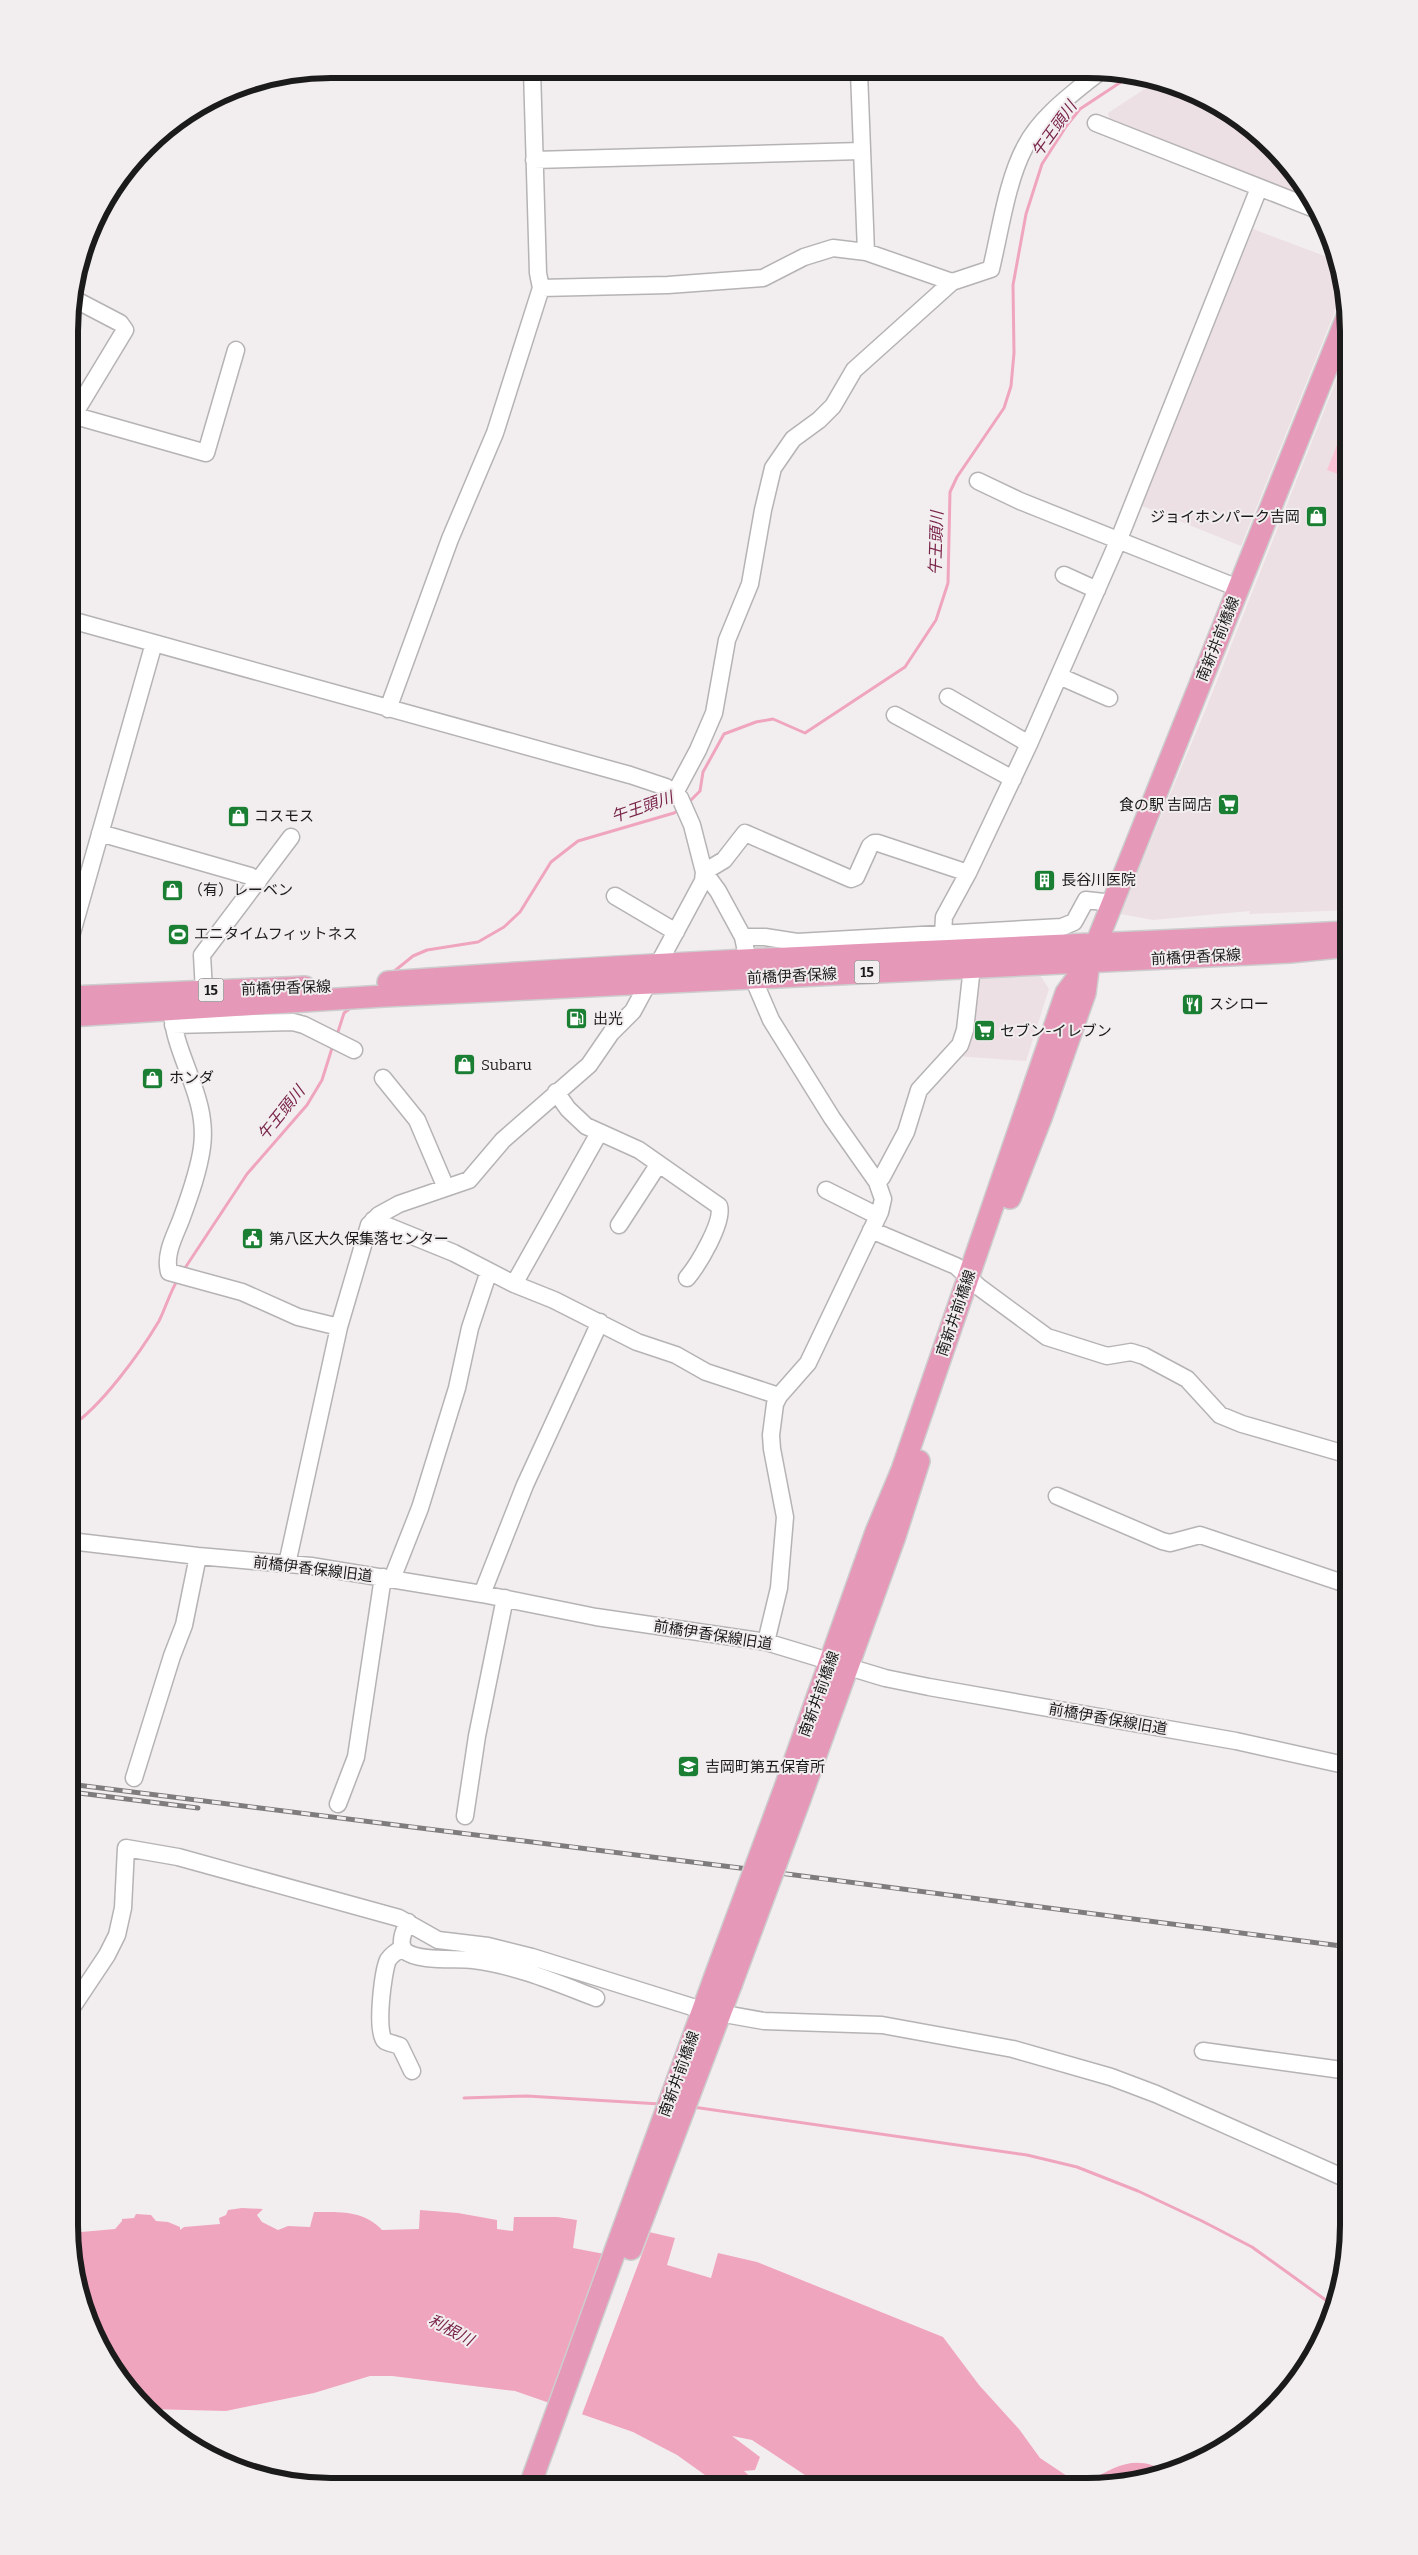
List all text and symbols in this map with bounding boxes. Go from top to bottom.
water label: 午王頭川 [1028,96,1082,160]
shop icon: ジョイホンパーク吉岡 [1304,505,1328,529]
place label: ジョイホンパーク吉岡 [1150,508,1300,526]
water label: 午王頭川 [925,509,947,575]
street label: 南新井前橋線 [1193,594,1243,684]
water label: 午王頭川 [609,787,677,826]
supermarket icon: 食の駅 吉岡店 [1216,793,1240,817]
place label: 食の駅 吉岡店 [1119,796,1212,814]
shop icon: コスモス [226,804,250,828]
place label: コスモス [254,807,314,825]
building icon: 長谷川医院 [1033,868,1057,892]
place label: 長谷川医院 [1061,871,1136,889]
shop icon: （有）レーベン [160,878,184,902]
place label: （有）レーベン [188,881,293,899]
sports icon: エニタイムフィットネス [166,922,190,946]
place label: エニタイムフィットネス [194,925,358,943]
street label: 前橋伊香保線 [1151,946,1241,968]
road number: 15 [854,960,880,984]
street label: 前橋伊香保線 [747,965,837,987]
street label: 前橋伊香保線 [241,977,331,999]
road number: 15 [198,978,224,1002]
restaurant icon: スシロー [1181,992,1205,1016]
place label: スシロー [1209,995,1269,1013]
fuel station icon: 出光 [565,1007,589,1031]
place label: 出光 [593,1010,623,1028]
supermarket icon: セブン-イレブン [972,1019,996,1043]
place label: セブン-イレブン [1000,1022,1112,1040]
shop icon: Subaru [453,1053,477,1077]
place label: Subaru [481,1056,532,1074]
shop icon: ホンダ [141,1066,165,1090]
place label: ホンダ [169,1069,214,1087]
water label: 午王頭川 [253,1081,310,1144]
public building icon: 第八区大久保集落センター [241,1227,265,1251]
place label: 第八区大久保集落センター [269,1230,449,1248]
street label: 南新井前橋線 [933,1268,979,1358]
street label: 前橋伊香保線旧道 [252,1553,374,1585]
street label: 前橋伊香保線旧道 [652,1617,774,1653]
street label: 南新井前橋線 [795,1649,843,1739]
street label: 前橋伊香保線旧道 [1047,1700,1169,1738]
school or university icon: 吉岡町第五保育所 [677,1755,701,1779]
place label: 吉岡町第五保育所 [705,1758,825,1776]
street label: 南新井前橋線 [655,2029,703,2119]
water label: 利根川 [425,2310,478,2351]

